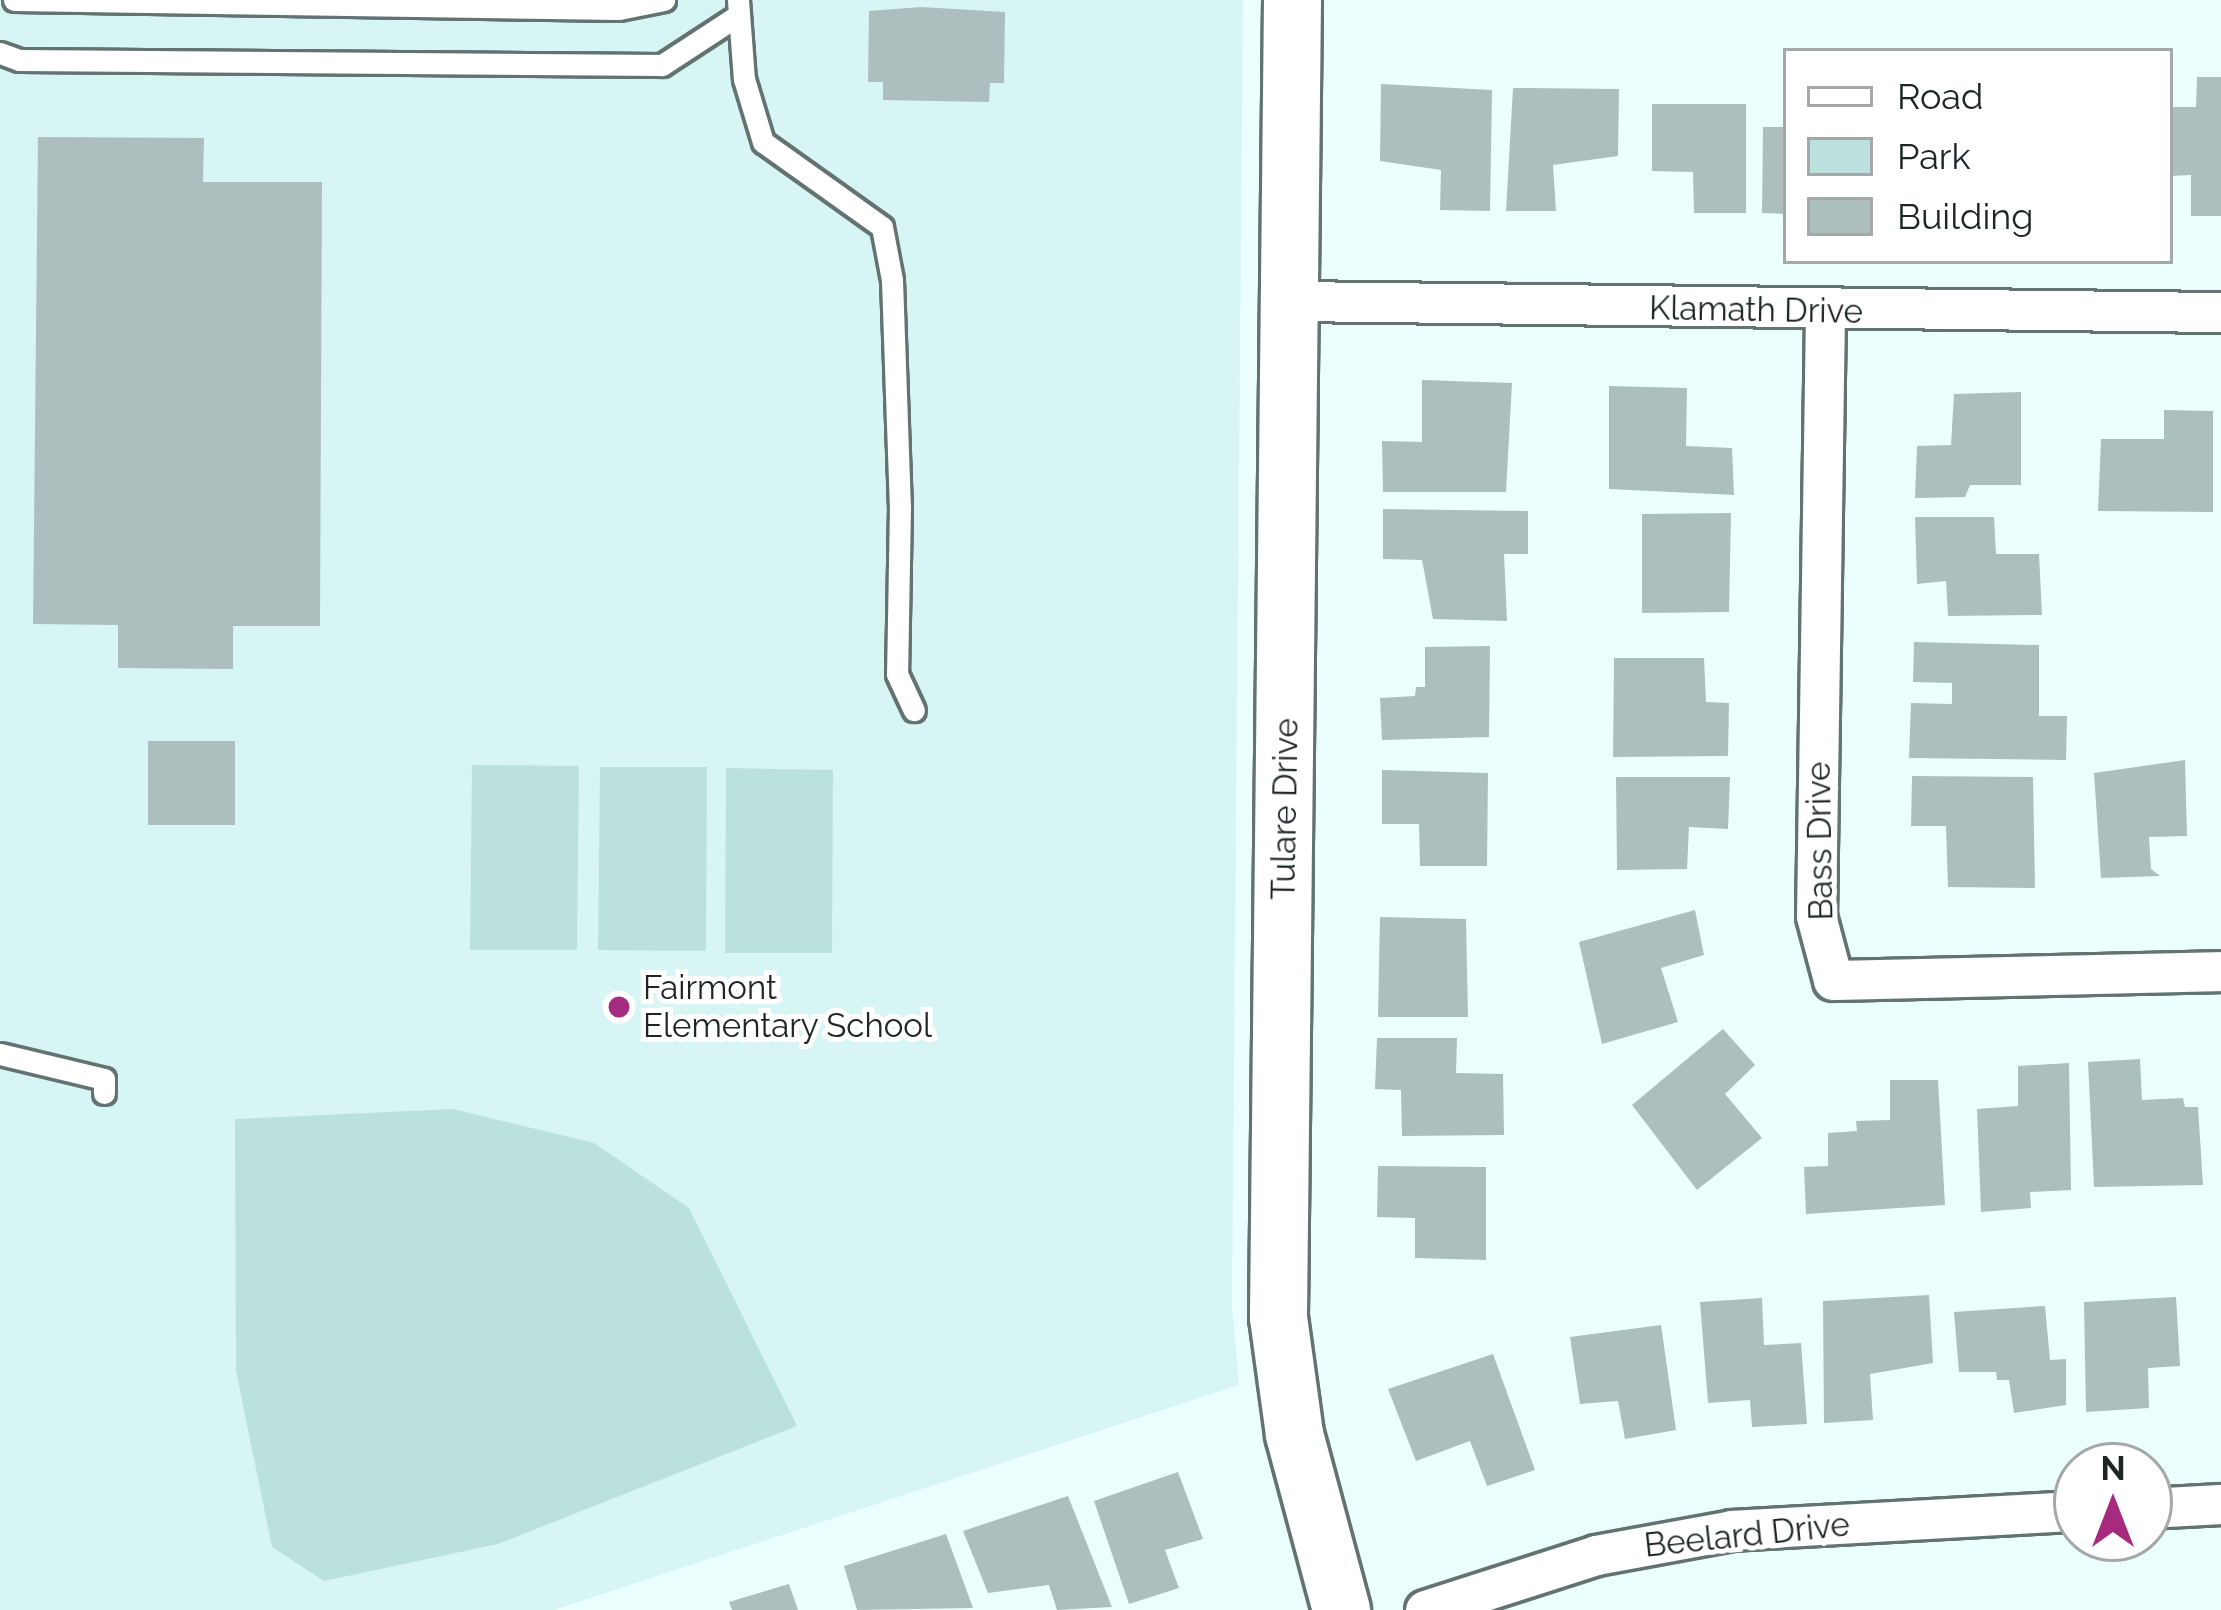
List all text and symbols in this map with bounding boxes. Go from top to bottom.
legend [1783,48,2173,264]
text: Road [1897,75,1983,117]
text: Park [1897,135,1971,177]
text: Building [1897,195,2033,237]
street label: Klamath Drive [1649,288,1863,332]
street label: Tulare Drive [1264,718,1306,900]
street label: Bass Drive [1799,761,1841,921]
place label: Fairmont Elementary School [643,968,933,1046]
marker: Fairmont Elementary School [606,994,632,1020]
north arrow [2053,1442,2173,1562]
text: N [2100,1449,2126,1488]
street label: Beelard Drive [1642,1505,1852,1565]

